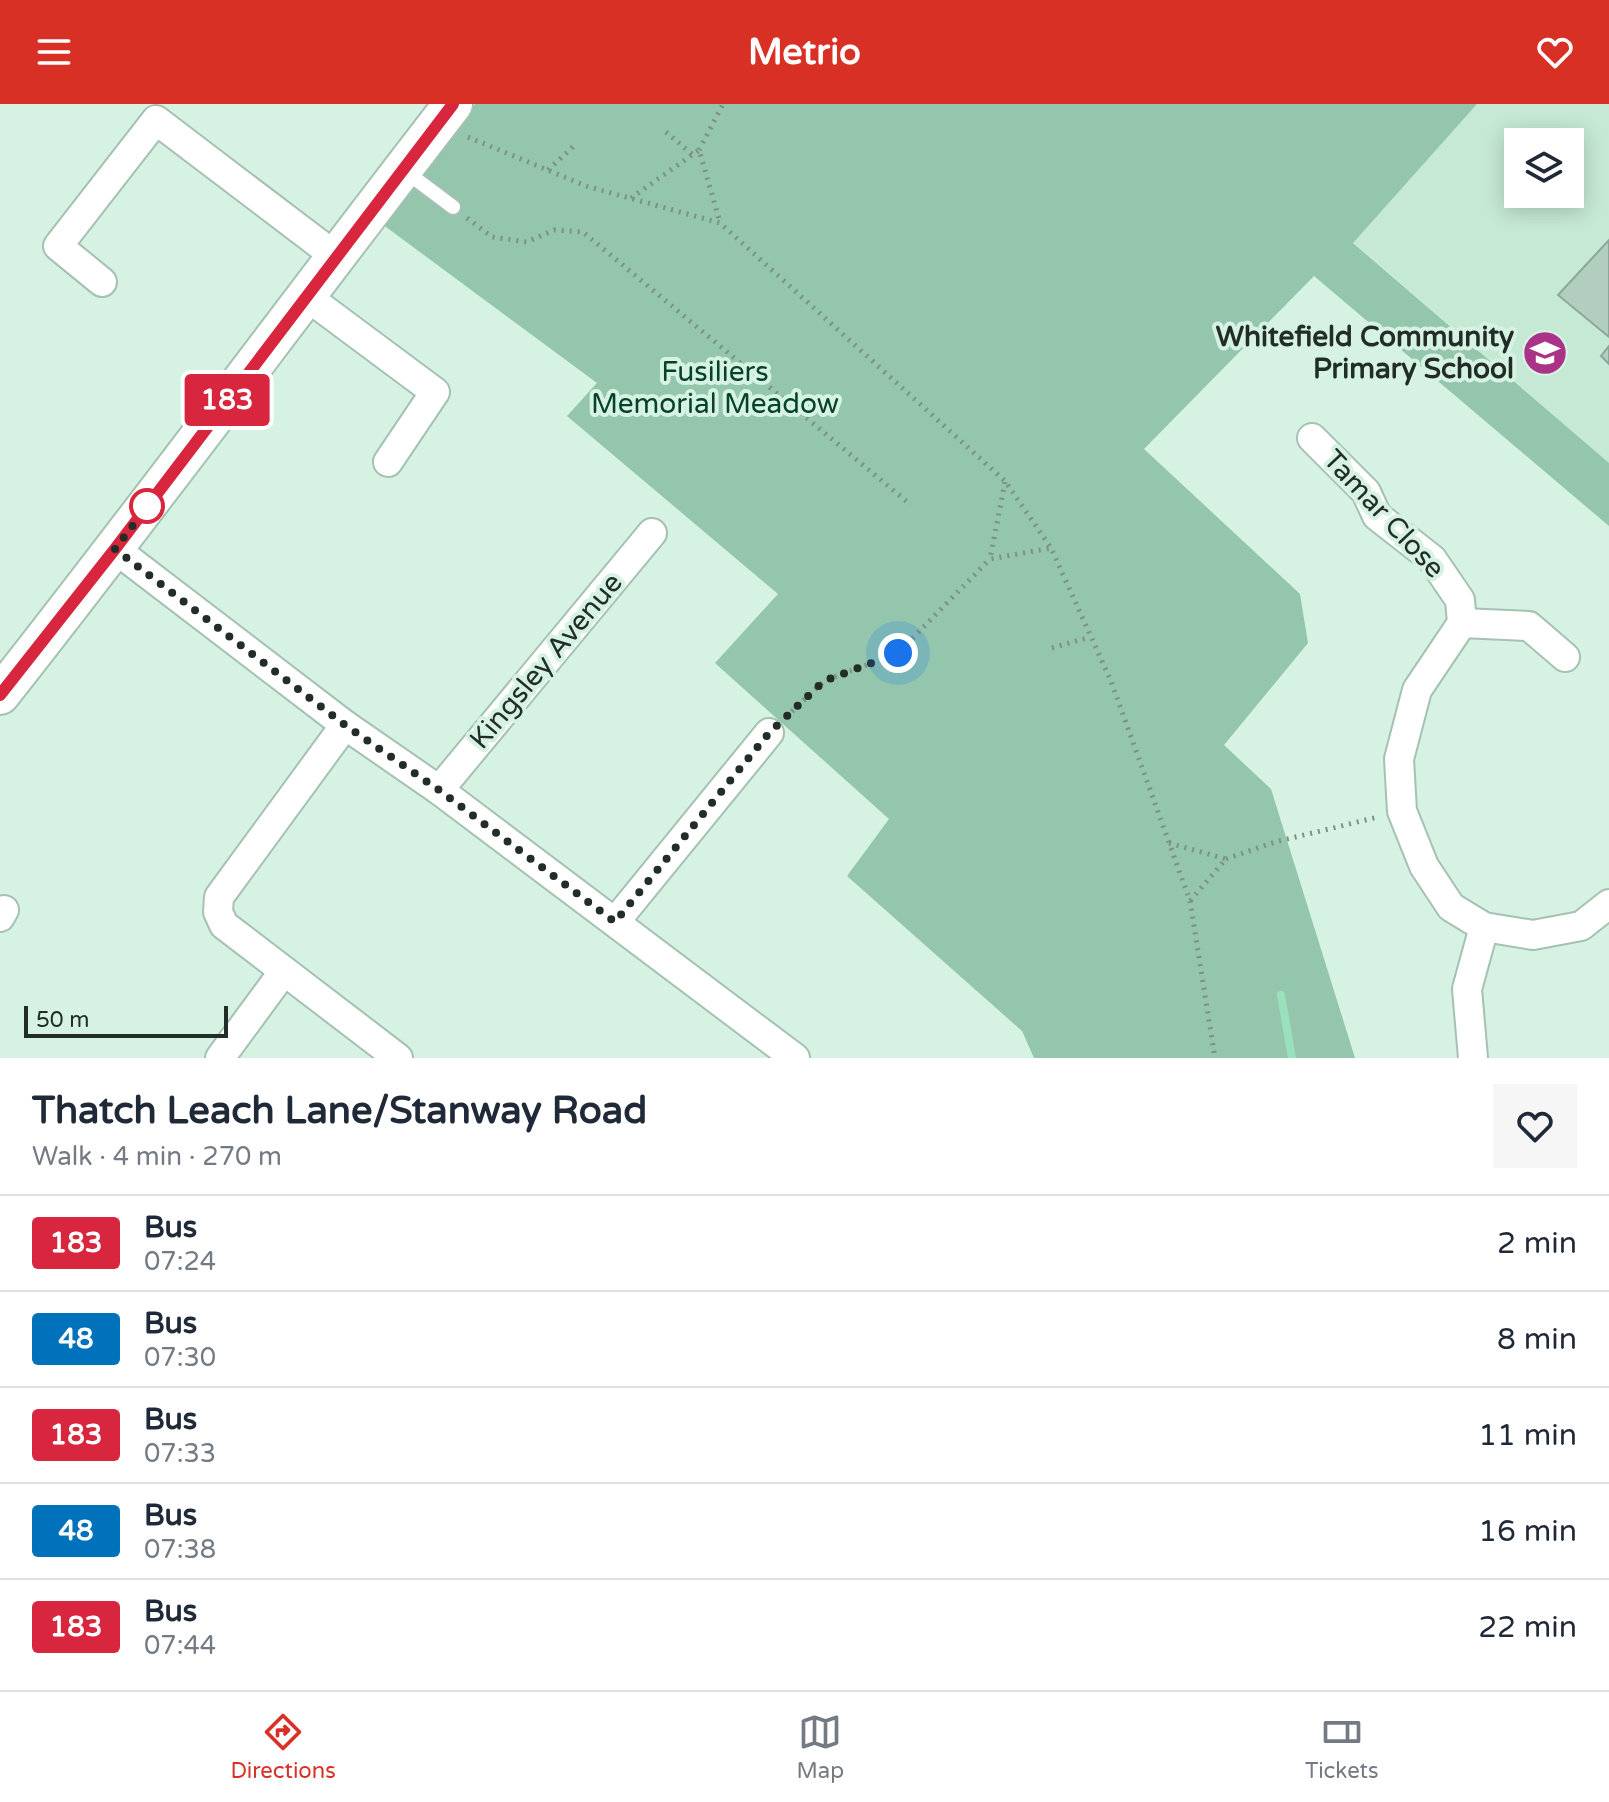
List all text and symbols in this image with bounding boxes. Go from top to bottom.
icon: menu [32,30,76,74]
icon: heart [1533,30,1577,74]
text: Metrio [748,31,861,74]
map controls [1504,128,1584,208]
button: layers [1504,128,1584,208]
place label: Whitefield Community Primary School [1216,320,1514,386]
school or university icon: Whitefield Community Primary School [1521,329,1569,377]
park label: Fusiliers Memorial Meadow [591,355,839,421]
line badge: 183 [181,374,273,426]
text: 183 [201,383,253,417]
street label: Tamar Close [1316,443,1452,585]
unlabelled marker [130,489,164,523]
street label: Kingsley Avenue [463,566,629,756]
your location [878,633,918,673]
scale bar [24,1002,228,1038]
text: 50 m [36,1007,90,1033]
button: heart [1493,1084,1577,1168]
text: Thatch Leach Lane/Stanway Road [32,1088,647,1134]
text: Walk · 4 min · 270 m [32,1141,282,1172]
text: Bus [144,1209,197,1246]
text: 2 min [1497,1225,1577,1262]
text: 183 [50,1226,102,1260]
text: 07:24 [144,1246,216,1277]
text: Bus [144,1305,197,1342]
text: 8 min [1497,1321,1577,1358]
text: 48 [58,1322,94,1356]
text: 07:30 [144,1342,216,1373]
text: Bus [144,1401,197,1438]
text: 11 min [1478,1417,1577,1454]
text: 183 [50,1418,102,1452]
text: 07:33 [144,1438,216,1469]
text: Bus [144,1497,197,1534]
text: 16 min [1478,1513,1577,1550]
text: 48 [58,1514,94,1548]
text: 07:38 [144,1534,216,1565]
text: Bus [144,1593,197,1630]
text: 22 min [1478,1609,1577,1646]
text: 183 [50,1610,102,1644]
text: 07:44 [144,1630,216,1661]
tab: Directions [230,1710,336,1784]
tab: Map [797,1710,844,1784]
tab: Tickets [1305,1710,1379,1784]

